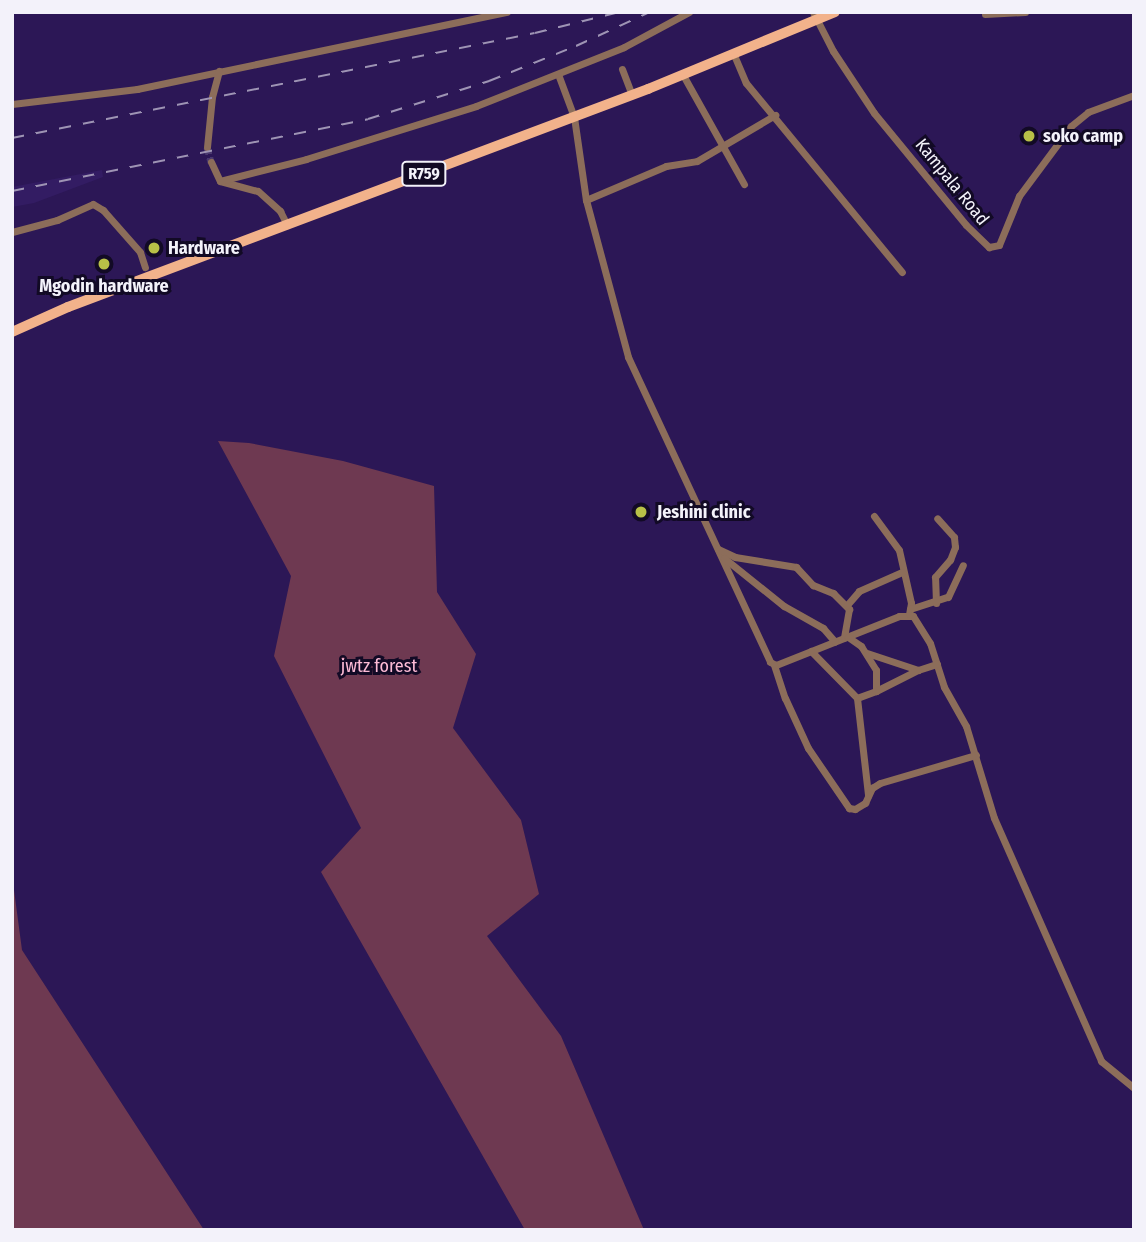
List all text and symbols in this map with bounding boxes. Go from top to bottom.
place label: soko camp [1043,125,1123,147]
marker: soko camp [1021,128,1037,144]
street label: Kampala Road [911,134,993,230]
road number: R759 [401,162,447,186]
place label: Hardware [168,237,240,259]
marker: Hardware [146,240,162,256]
marker: Mgodin hardware [96,256,112,272]
place label: Mgodin hardware [39,275,169,297]
place label: Jeshini clinic [657,501,751,523]
marker: Jeshini clinic [631,502,651,522]
park label: jwtz forest [341,655,417,677]

